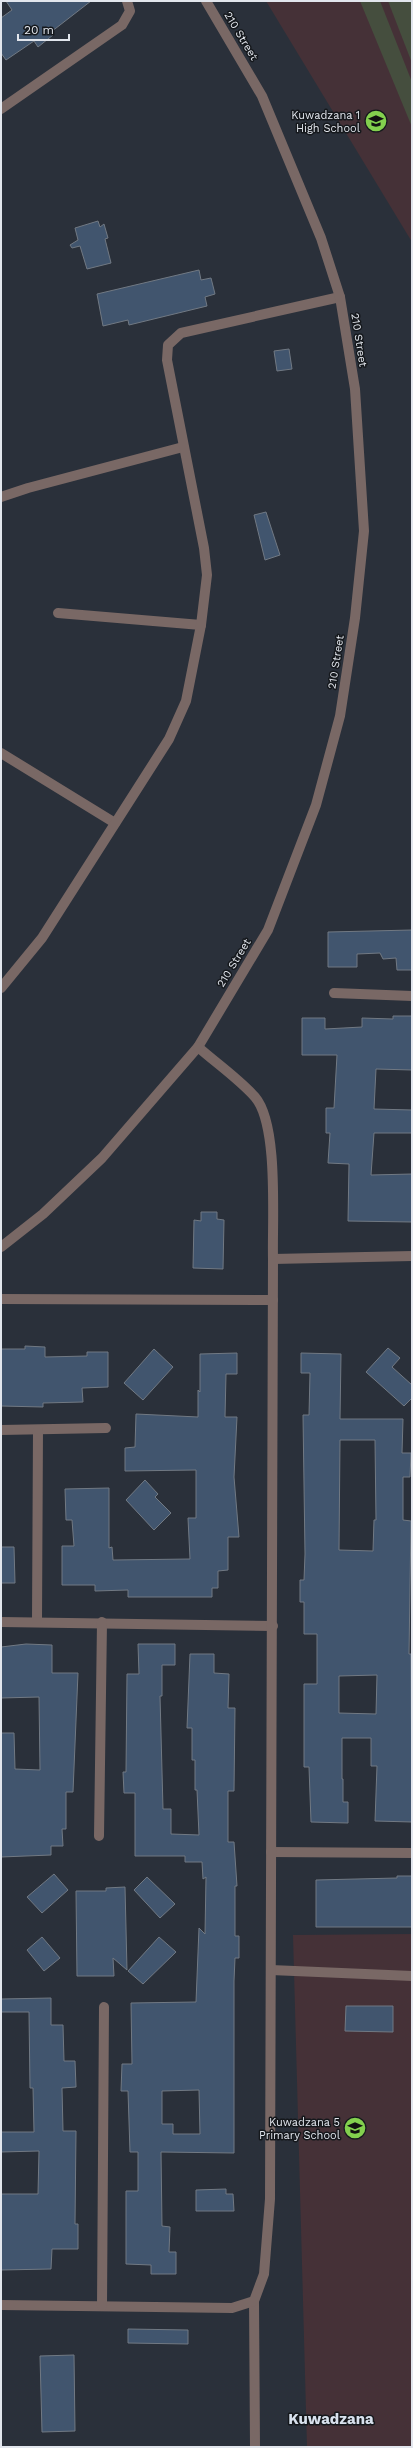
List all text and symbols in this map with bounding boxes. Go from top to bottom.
street label: 210 Street [221,9,261,63]
scale bar [18,16,69,42]
text: 20 m [24,23,54,37]
school or university icon: Kuwadzana 1 High School [363,108,389,134]
place label: Kuwadzana 1 High School [291,109,361,135]
street label: 210 Street [348,312,370,368]
street label: 210 Street [325,634,347,690]
street label: 210 Street [214,936,254,990]
school or university icon: Kuwadzana 5 Primary School [342,2115,368,2141]
place label: Kuwadzana 5 Primary School [259,2116,341,2142]
district label: Kuwadzana [288,2410,374,2428]

